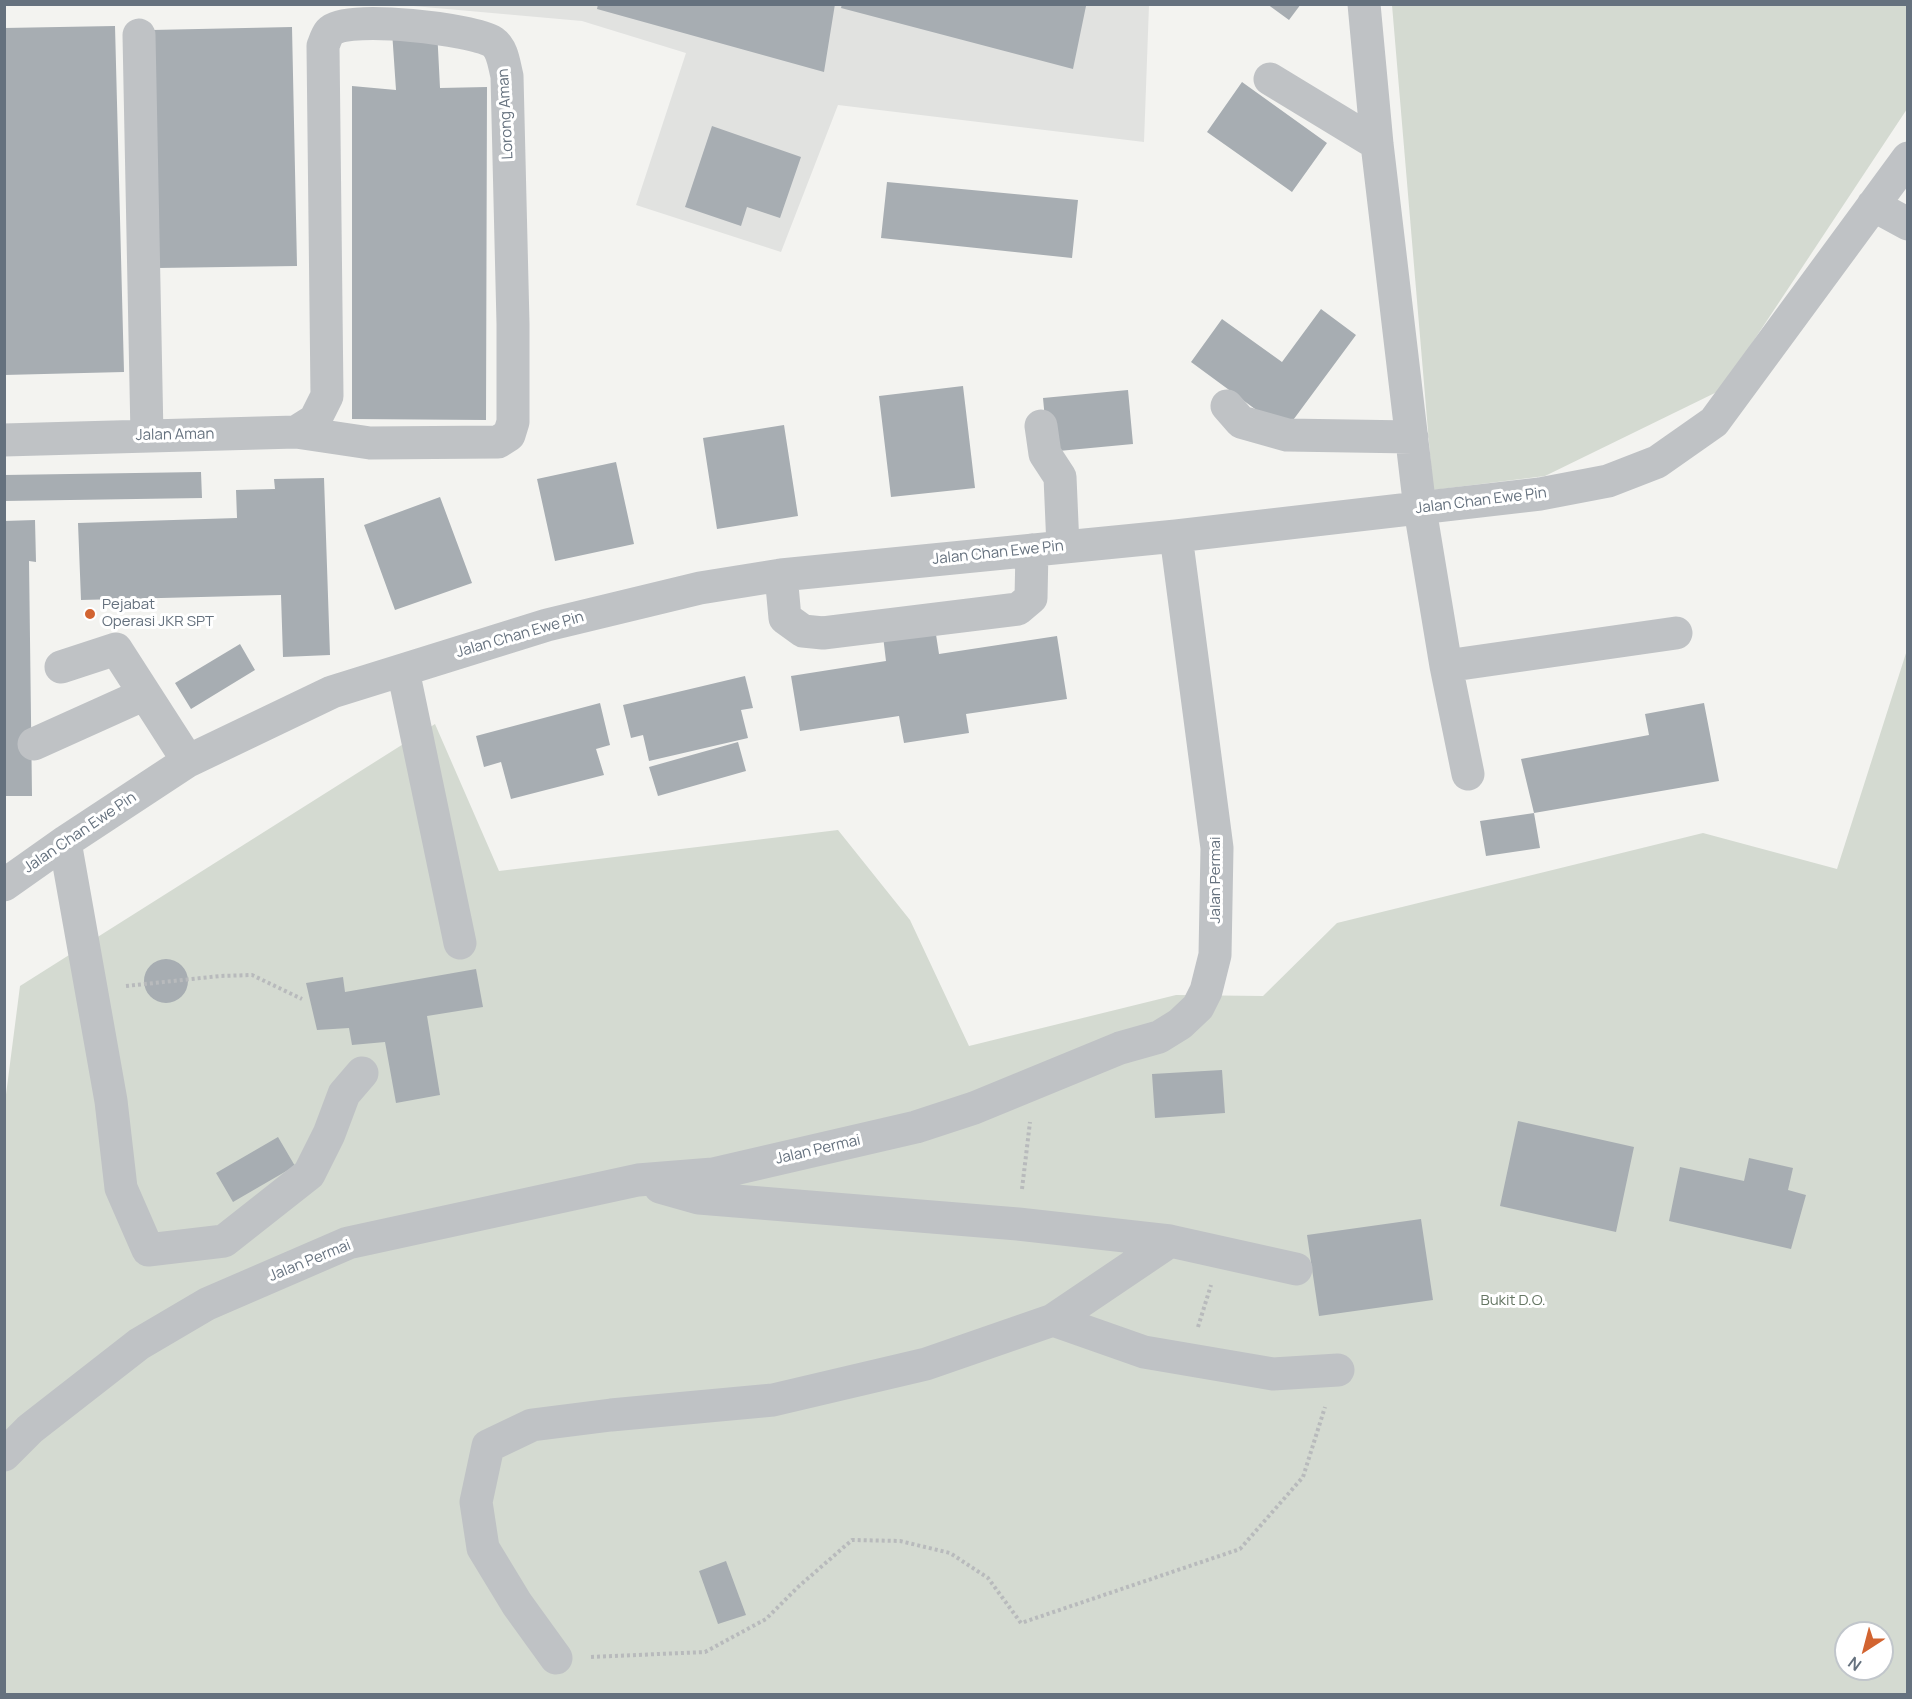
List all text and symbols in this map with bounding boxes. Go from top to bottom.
street label: Lorong Aman [495,68,517,160]
street label: Jalan Aman [136,425,214,445]
street label: Jalan Chan Ewe Pin [1414,484,1548,518]
street label: Jalan Chan Ewe Pin [931,537,1065,569]
place label: Pejabat Operasi JKR SPT [102,596,214,631]
marker: Pejabat Operasi JKR SPT [83,607,97,621]
street label: Jalan Chan Ewe Pin [454,608,586,662]
street label: Jalan Chan Ewe Pin [20,789,140,877]
street label: Jalan Permai [1207,837,1225,923]
street label: Jalan Permai [774,1131,862,1169]
street label: Jalan Permai [266,1236,354,1286]
park label: Bukit D.O. [1480,1292,1546,1310]
north arrow [1834,1621,1894,1681]
text: N [1843,1652,1866,1676]

